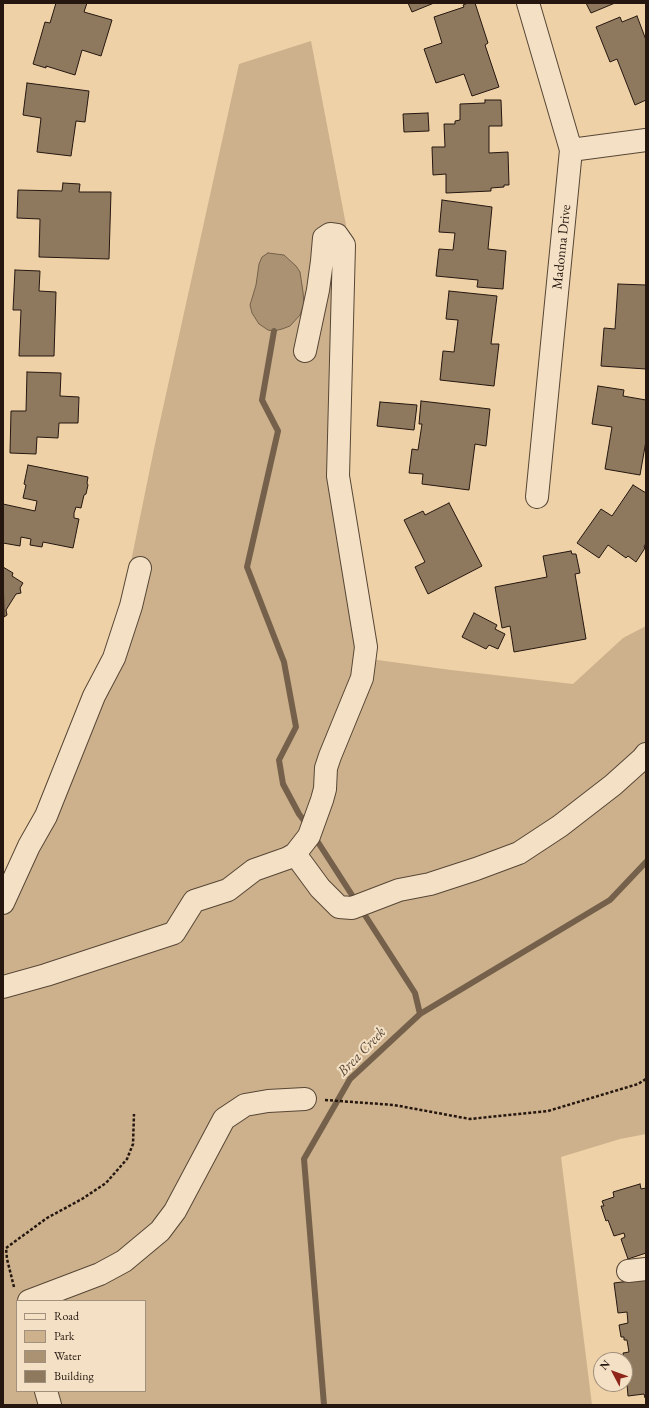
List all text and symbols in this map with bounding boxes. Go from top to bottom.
street label: Madonna Drive [549,204,575,290]
water label: Brea Creek [334,1024,390,1080]
legend [16,1300,146,1392]
text: Road [54,1308,79,1324]
text: Park [54,1328,74,1344]
text: Water [54,1348,81,1364]
north arrow [593,1352,633,1392]
text: N [596,1357,613,1373]
text: Building [54,1368,94,1384]

